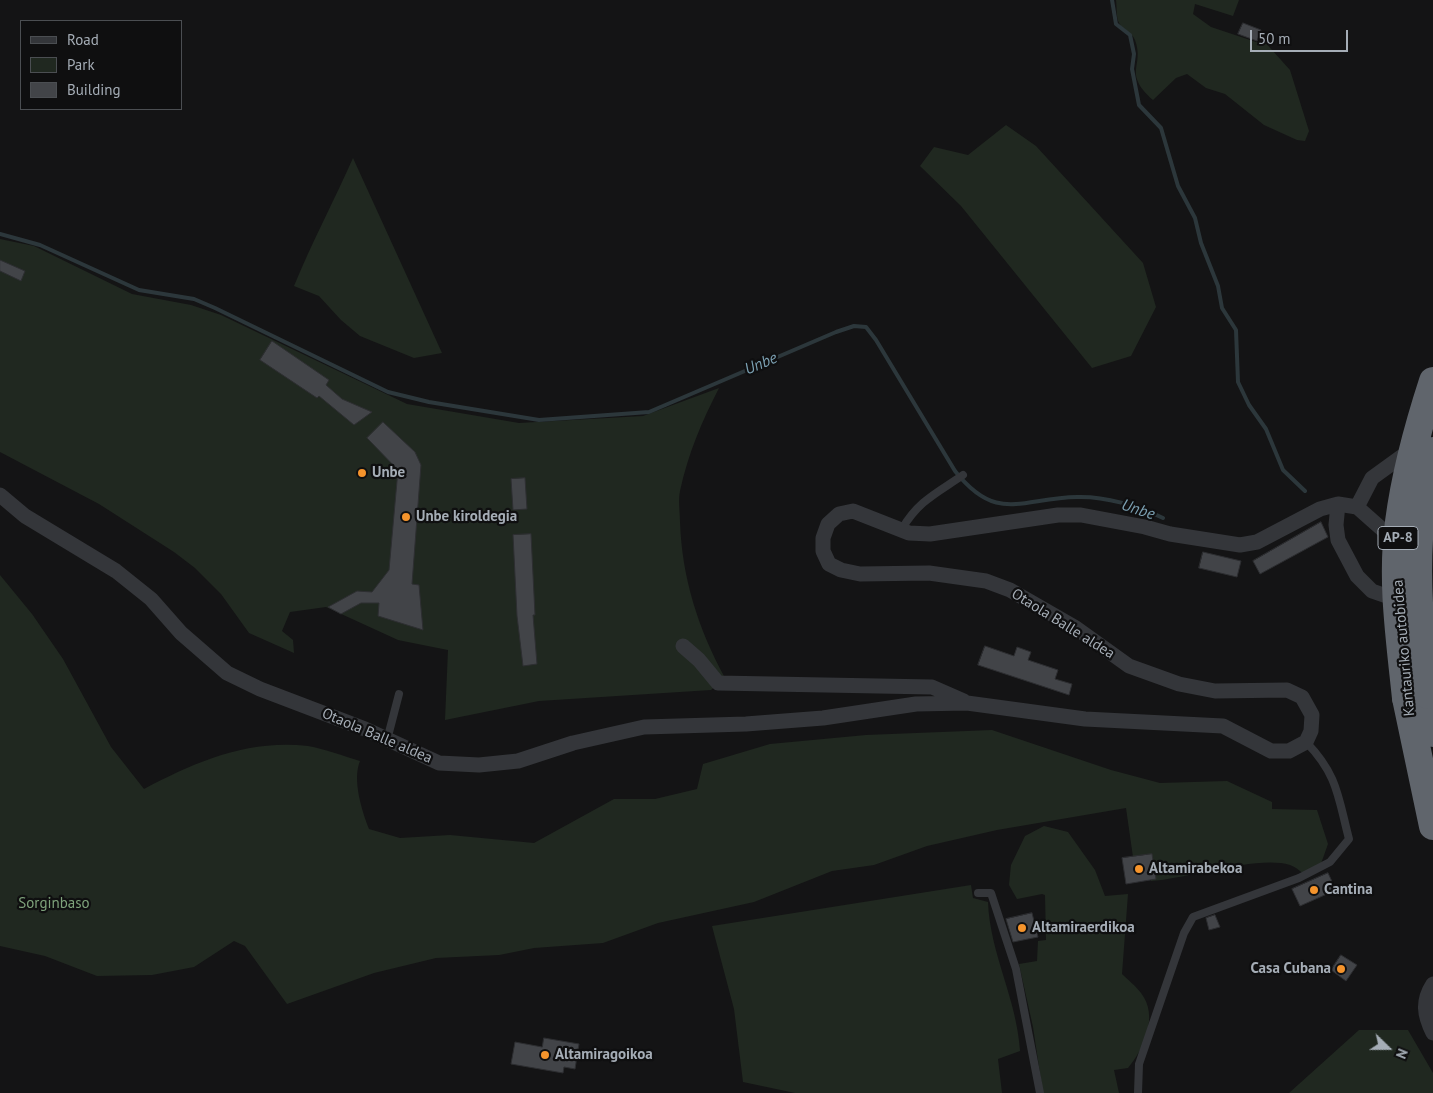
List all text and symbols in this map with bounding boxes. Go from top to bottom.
legend [20,20,182,110]
scale bar [1253,20,1350,52]
text: 50 m [1258,29,1291,48]
text: Road [67,30,99,49]
text: Park [67,55,95,74]
text: Building [67,80,121,99]
water label: Unbe [742,349,780,379]
place label: Unbe [372,464,405,482]
marker: Unbe [356,467,368,479]
water label: Unbe [1119,496,1157,524]
place label: Unbe kiroldegia [416,508,517,526]
marker: Unbe kiroldegia [400,511,412,523]
road number: AP-8 [1378,526,1418,550]
street label: Kantauriko autobidea [1389,579,1419,717]
street label: Otaola Balle aldea [1008,585,1118,663]
street label: Otaola Balle aldea [319,705,435,767]
place label: Altamirabekoa [1149,860,1242,878]
marker: Altamirabekoa [1133,863,1145,875]
place label: Cantina [1324,881,1373,899]
marker: Cantina [1308,884,1320,896]
park label: Sorginbaso [18,895,90,913]
place label: Altamiraerdikoa [1032,919,1135,937]
marker: Altamiraerdikoa [1016,922,1028,934]
place label: Casa Cubana [1250,960,1331,978]
marker: Casa Cubana [1335,963,1347,975]
north arrow [1363,1023,1413,1073]
place label: Altamiragoikoa [555,1046,653,1064]
text: N [1392,1046,1412,1061]
marker: Altamiragoikoa [539,1049,551,1061]

